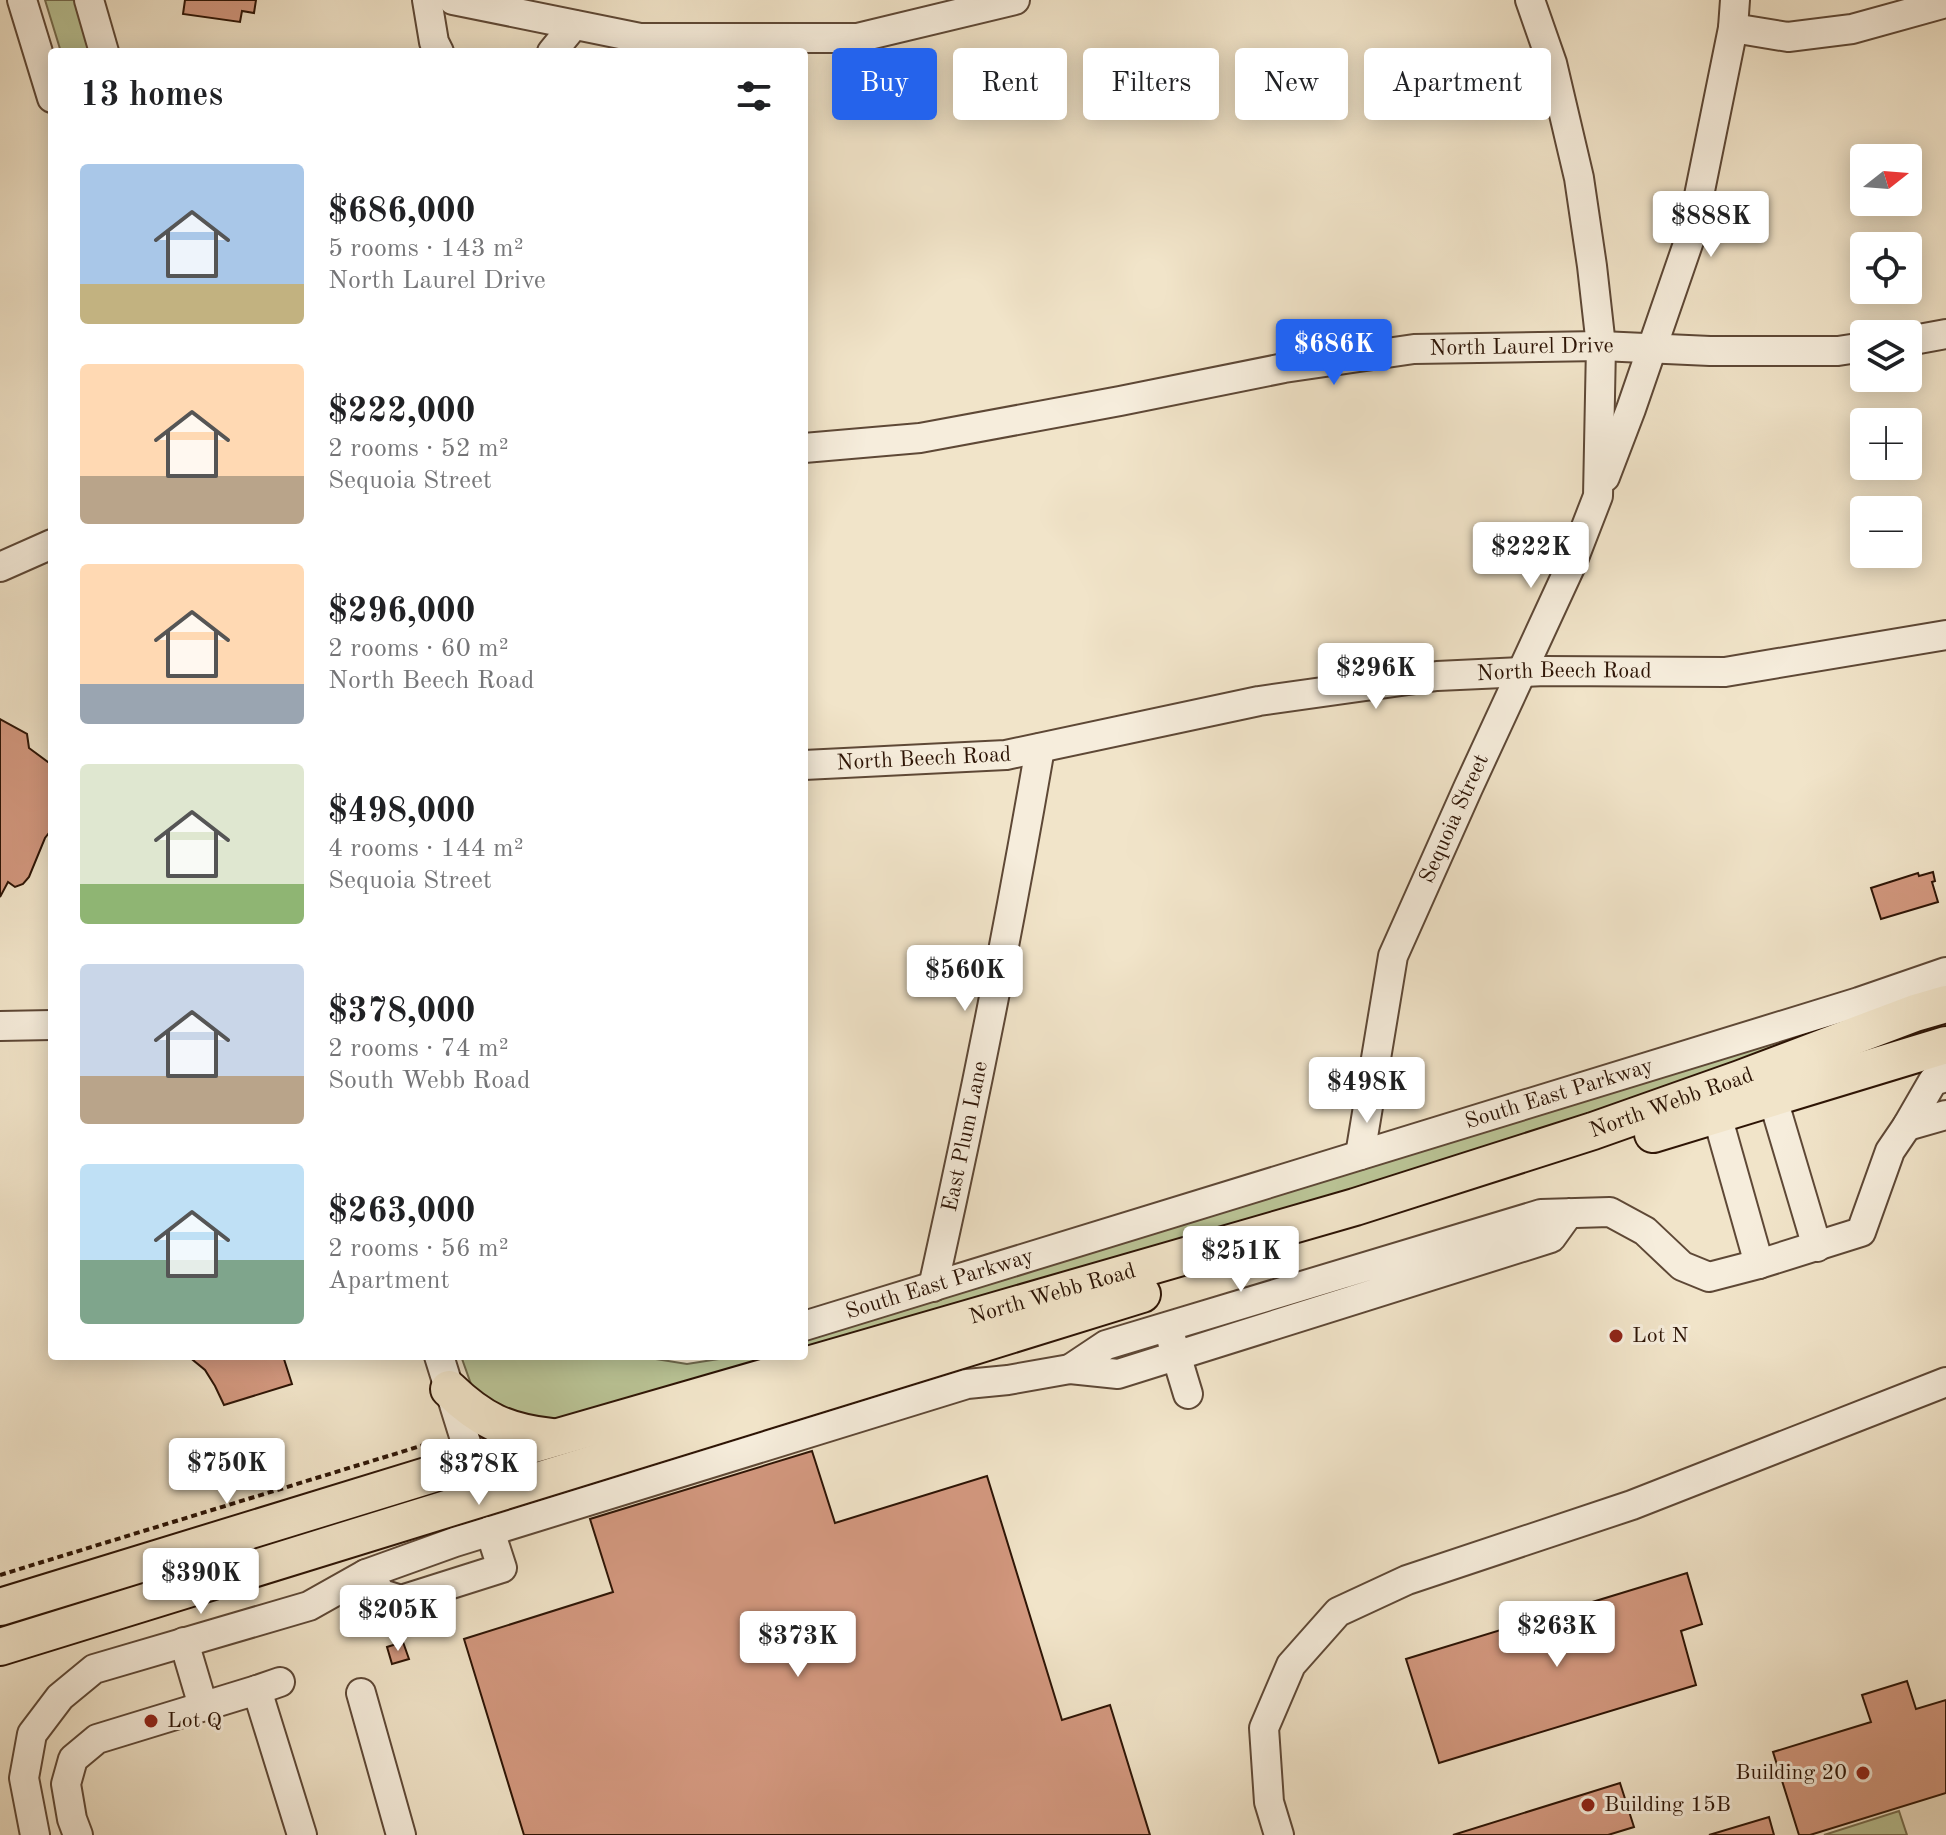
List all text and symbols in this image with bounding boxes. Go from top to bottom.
chip: Buy [832,48,937,120]
chip: Rent [953,48,1067,120]
chip: Filters [1083,48,1219,120]
chip: New [1235,48,1348,120]
chip: Apartment [1364,48,1551,120]
icon: filters [732,74,776,118]
text: 13 homes [80,79,223,113]
north arrow [1850,144,1922,216]
map controls [1850,144,1922,568]
pin: $888K [1655,191,1767,259]
text: $686,000 [328,195,476,229]
icon: home [144,196,240,292]
text: $888K [1671,204,1751,230]
button: locate [1850,232,1922,304]
text: 5 rooms · 143 m² [328,236,524,262]
text: North Laurel Drive [328,268,546,294]
pin: $686K [1278,319,1390,387]
button: layers [1850,320,1922,392]
text: $686K [1294,332,1374,358]
street label: North Laurel Drive [1429,335,1614,360]
text: $222,000 [328,395,476,429]
icon: home [144,396,240,492]
button: + [1850,408,1922,480]
text: 2 rooms · 52 m² [328,436,509,462]
text: Sequoia Street [328,468,492,494]
button: − [1850,496,1922,568]
pin: $222K [1475,522,1587,590]
text: $222K [1491,535,1571,561]
text: $296,000 [328,595,476,629]
icon: home [144,596,240,692]
text: 2 rooms · 60 m² [328,636,509,662]
pin: $296K [1320,643,1432,711]
text: $296K [1336,656,1416,682]
street label: North Beech Road [1476,660,1652,685]
text: North Beech Road [328,668,535,694]
street label: North Beech Road [836,744,1012,774]
street label: Sequoia Street [1416,751,1493,887]
text: $498,000 [328,795,476,829]
icon: home [144,796,240,892]
text: 4 rooms · 144 m² [328,836,524,862]
text: Sequoia Street [328,868,492,894]
pin: $560K [909,945,1021,1013]
text: $560K [925,958,1005,984]
text: $378,000 [328,995,476,1029]
icon: home [144,996,240,1092]
text: 2 rooms · 74 m² [328,1036,509,1062]
street label: South East Parkway [1462,1055,1656,1133]
pin: $498K [1311,1057,1423,1125]
street label: East Plum Lane [939,1059,992,1214]
street label: North Webb Road [1587,1064,1756,1142]
text: South Webb Road [328,1068,531,1094]
text: $498K [1327,1070,1407,1096]
text: $263,000 [328,1195,476,1229]
icon: home [144,1196,240,1292]
pin: $251K [1185,1226,1297,1294]
text: 2 rooms · 56 m² [328,1236,509,1262]
text: $251K [1201,1239,1281,1265]
street label: South East Parkway [843,1245,1037,1324]
street label: North Webb Road [967,1260,1138,1329]
text: Apartment [328,1268,450,1294]
place label: Lot N [1632,1325,1689,1347]
marker: Lot N [1607,1327,1625,1345]
pin: $750K [171,1438,283,1506]
pin: $378K [423,1439,535,1507]
text: $750K [187,1451,267,1477]
text: $378K [439,1452,519,1478]
pin: $390K [145,1548,257,1616]
text: $390K [161,1561,241,1587]
pin: $205K [342,1585,454,1653]
text: $205K [358,1598,438,1624]
pin: $263K [1501,1601,1613,1669]
pin: $373K [742,1611,854,1679]
text: $263K [1517,1614,1597,1640]
text: $373K [758,1624,838,1650]
place label: Lot Q [167,1710,222,1732]
marker: Lot Q [142,1712,160,1730]
place label: Building 20 [1735,1762,1847,1784]
marker: Building 20 [1854,1764,1872,1782]
place label: Building 15B [1604,1794,1731,1816]
marker: Building 15B [1579,1796,1597,1814]

